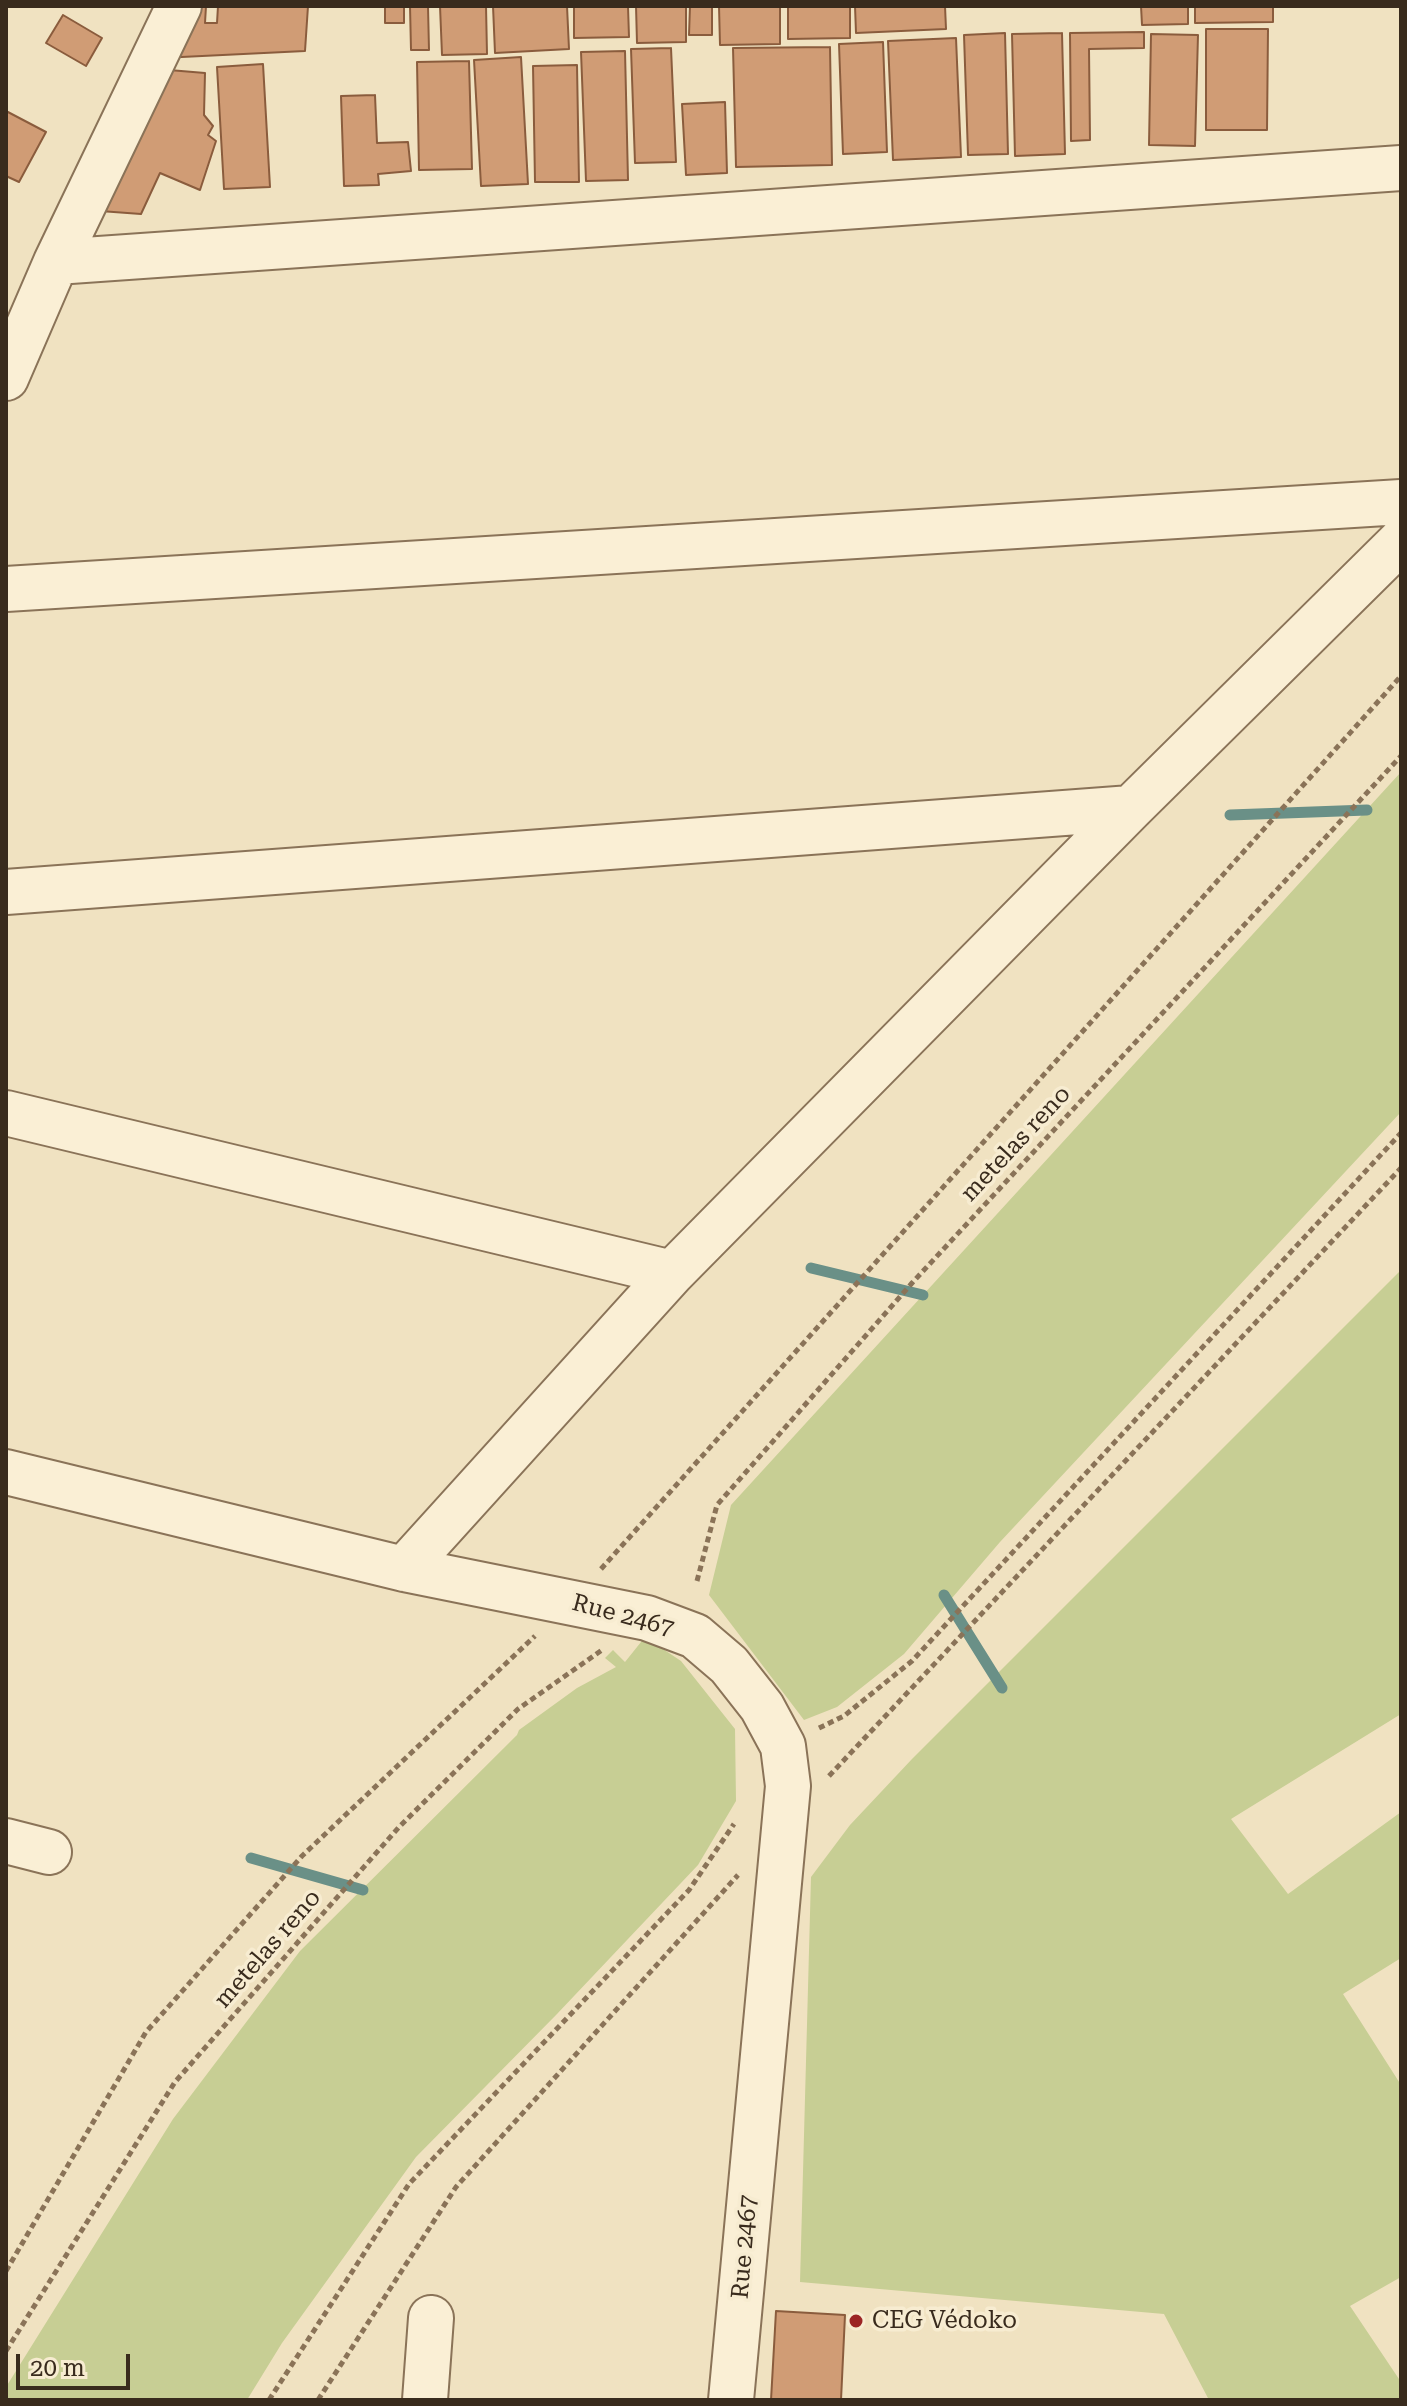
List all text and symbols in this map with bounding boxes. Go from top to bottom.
street label: metelas reno [955,1080,1077,1208]
street label: Rue 2467 [569,1589,677,1643]
street label: metelas reno [209,1884,327,2014]
street label: Rue 2467 [726,2194,764,2300]
place label: CEG Védoko [872,2307,1017,2335]
marker: CEG Védoko [847,2312,865,2330]
scale bar [20,2338,134,2388]
text: 20 m [30,2354,85,2382]

